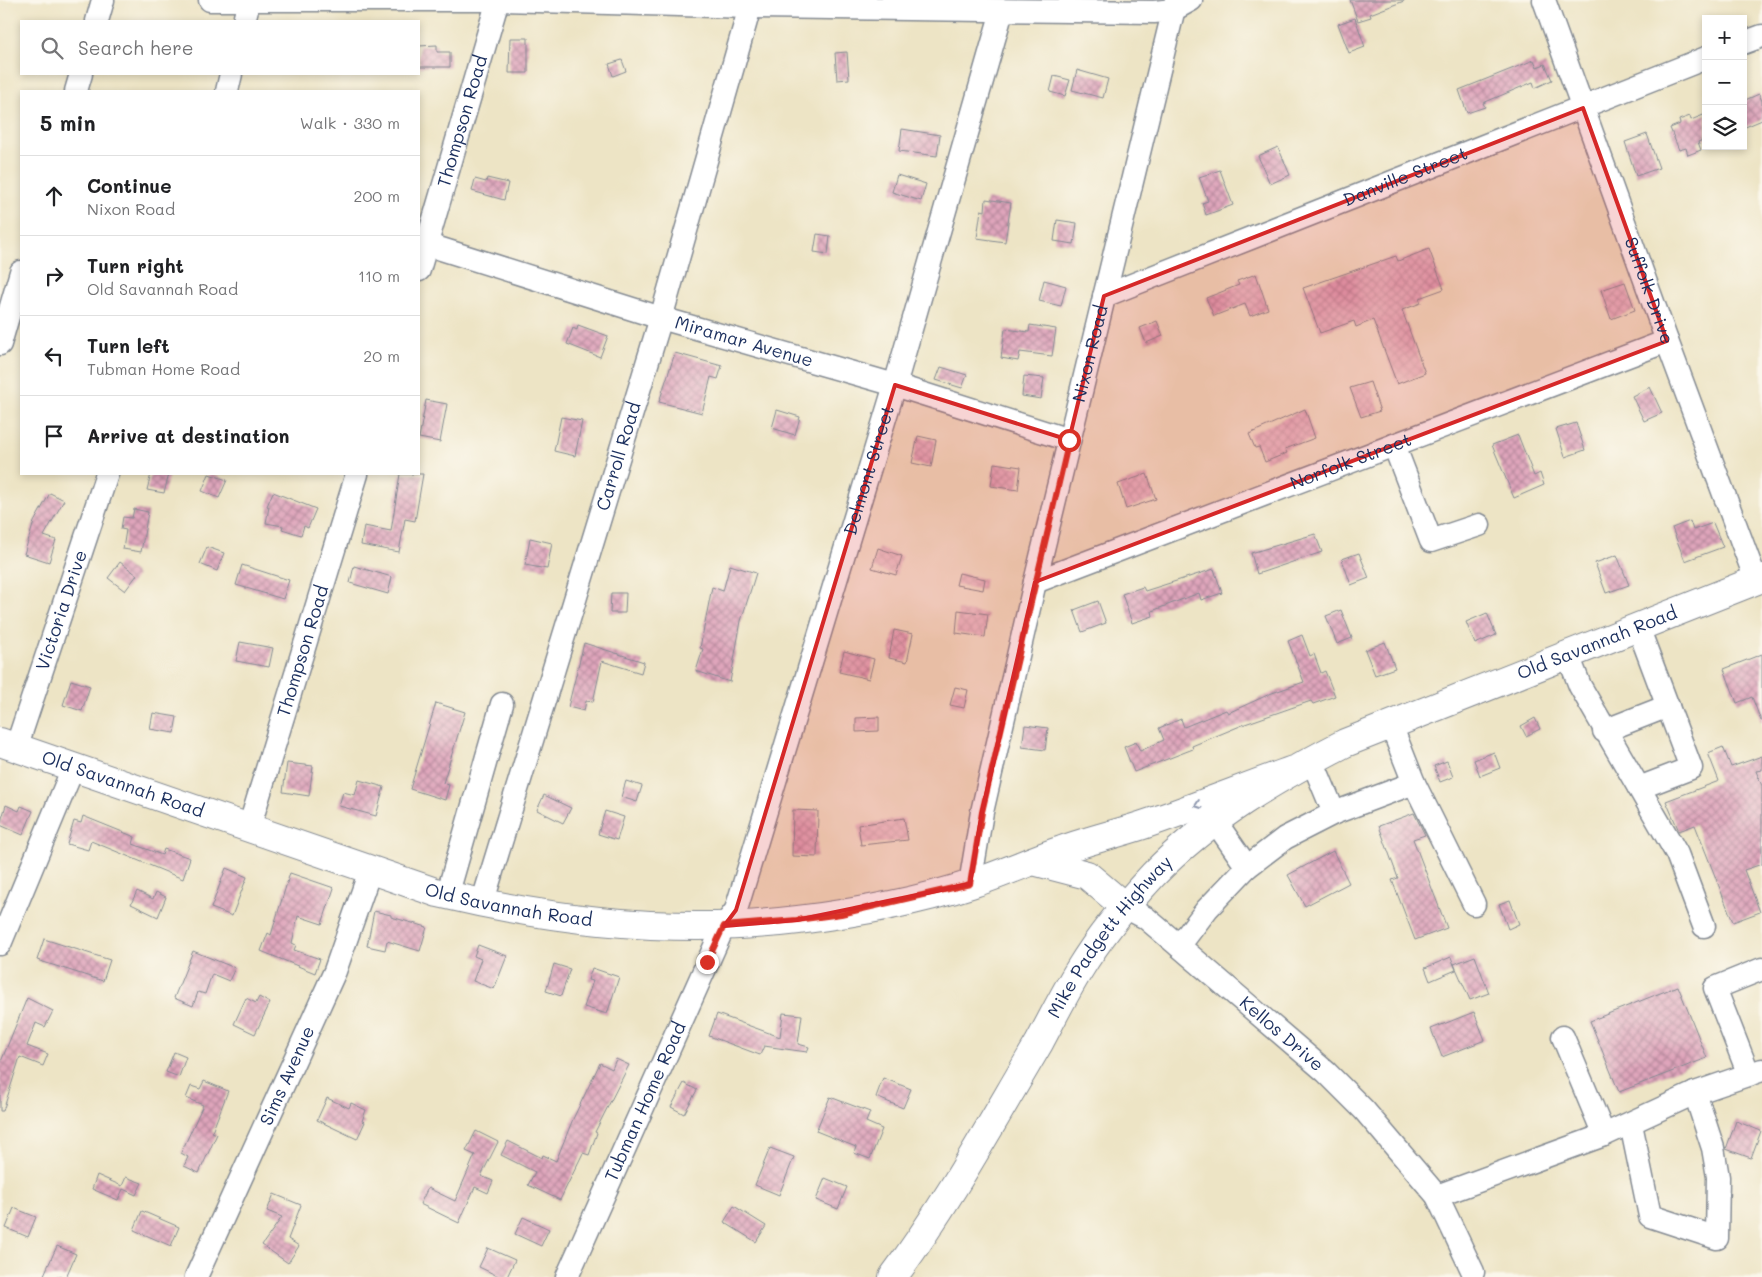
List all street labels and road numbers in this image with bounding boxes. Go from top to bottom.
street label: Thompson Road [431,52,492,190]
street label: Danville Street [1339,141,1471,211]
street label: Suffolk Drive [1619,233,1680,347]
street label: Nixon Road [1066,302,1113,404]
street label: Miramar Avenue [672,310,816,372]
street label: Carroll Road [590,399,646,513]
street label: Delmont Street [837,402,899,538]
street label: Norfolk Street [1286,427,1415,495]
street label: Victoria Drive [30,547,92,673]
street label: Thompson Road [271,582,333,719]
street label: Old Savannah Road [1513,600,1680,685]
street label: Old Savannah Road [39,744,208,822]
street label: Mike Padgett Highway [1041,850,1177,1022]
street label: Old Savannah Road [422,876,594,931]
street label: Kellos Drive [1235,990,1329,1076]
street label: Tubman Home Road [598,1018,691,1185]
street label: Sims Avenue [253,1022,320,1129]

